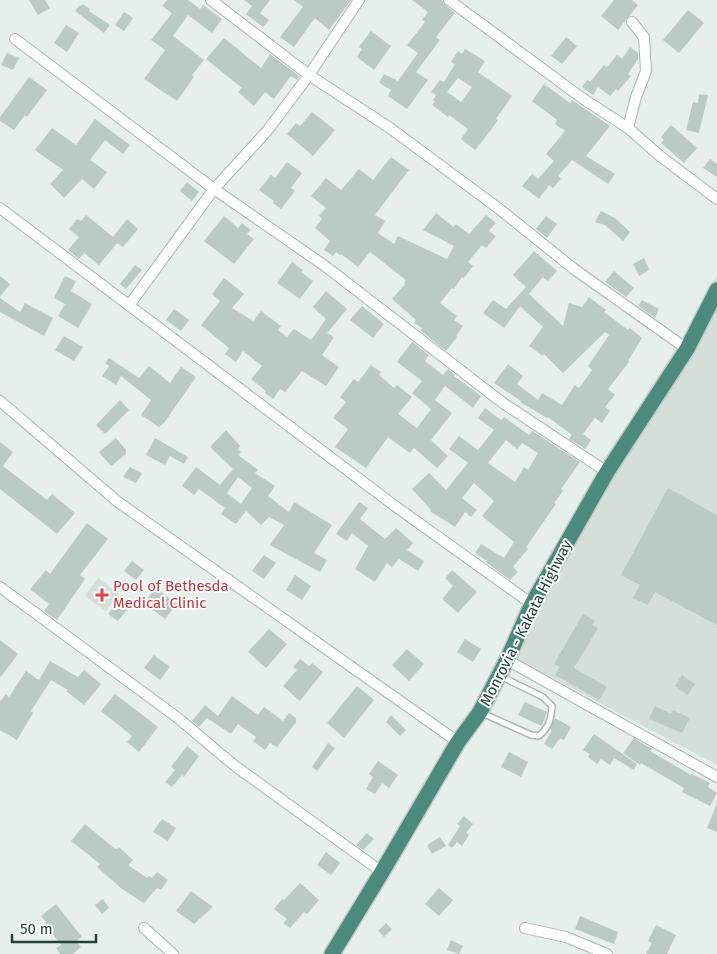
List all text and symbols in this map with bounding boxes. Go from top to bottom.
street label: Monrovia - Kakata Highway [476,536,576,709]
place label: Pool of Bethesda Medical Clinic [113,577,229,612]
marker: Pool of Bethesda Medical Clinic [95,588,109,602]
scale bar [12,912,96,944]
text: 50 m [20,920,53,938]

